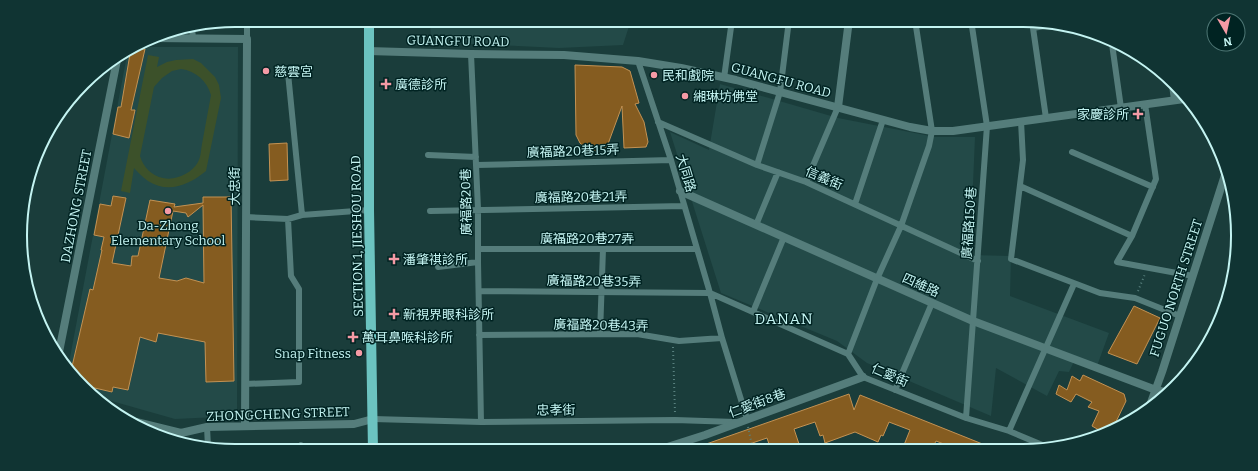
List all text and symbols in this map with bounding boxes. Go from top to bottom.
north arrow [1206,12,1246,52]
street label: GUANGFU ROAD [406,33,510,49]
text: N [1222,34,1233,49]
street label: GUANGFU ROAD [729,59,833,101]
place label: 慈雲宮 [274,64,313,79]
marker: 慈雲宮 [261,66,271,76]
place label: 民和戲院 [662,68,714,83]
marker: 民和戲院 [649,70,659,80]
place label: 廣德診所 [395,77,447,92]
marker: 廣德診所 [380,78,392,90]
place label: 緗琳坊佛堂 [693,89,758,104]
marker: 緗琳坊佛堂 [680,91,690,101]
place label: 家慶診所 [1077,107,1129,122]
marker: 家慶診所 [1132,108,1144,120]
street label: 廣福路20巷15弄 [526,142,620,160]
street label: DAZHONG STREET [58,148,94,264]
street label: 大同路 [673,152,699,194]
street label: SECTION 1, JIESHOU ROAD [348,155,366,317]
street label: 信義街 [803,163,845,193]
street label: 大忠街 [227,166,242,206]
street label: 廣福路20巷 [458,168,474,236]
street label: 廣福路150巷 [959,186,979,260]
street label: 廣福路20巷21弄 [534,189,628,205]
marker: Da-Zhong Elementary School [163,206,173,216]
street label: FUGUO NORTH STREET [1147,217,1205,359]
place label: Da-Zhong Elementary School [111,218,226,248]
street label: 廣福路20巷27弄 [540,231,634,246]
place label: 潘肇祺診所 [403,252,468,267]
marker: 潘肇祺診所 [388,253,400,265]
street label: 四維路 [900,270,942,300]
street label: 廣福路20巷35弄 [546,273,642,289]
place label: 新視界眼科診所 [403,307,494,322]
marker: 新視界眼科診所 [388,308,400,320]
district label: DANAN [754,310,814,328]
street label: 廣福路20巷43弄 [553,317,649,333]
place label: 萬耳鼻喉科診所 [362,330,453,345]
marker: 萬耳鼻喉科診所 [347,331,359,343]
place label: Snap Fitness [274,346,351,361]
marker: Snap Fitness [354,348,364,358]
street label: 仁愛街 [869,360,911,390]
street label: 仁愛街8巷 [726,386,788,420]
street label: 忠孝街 [536,402,576,418]
street label: ZHONGCHENG STREET [206,404,350,424]

